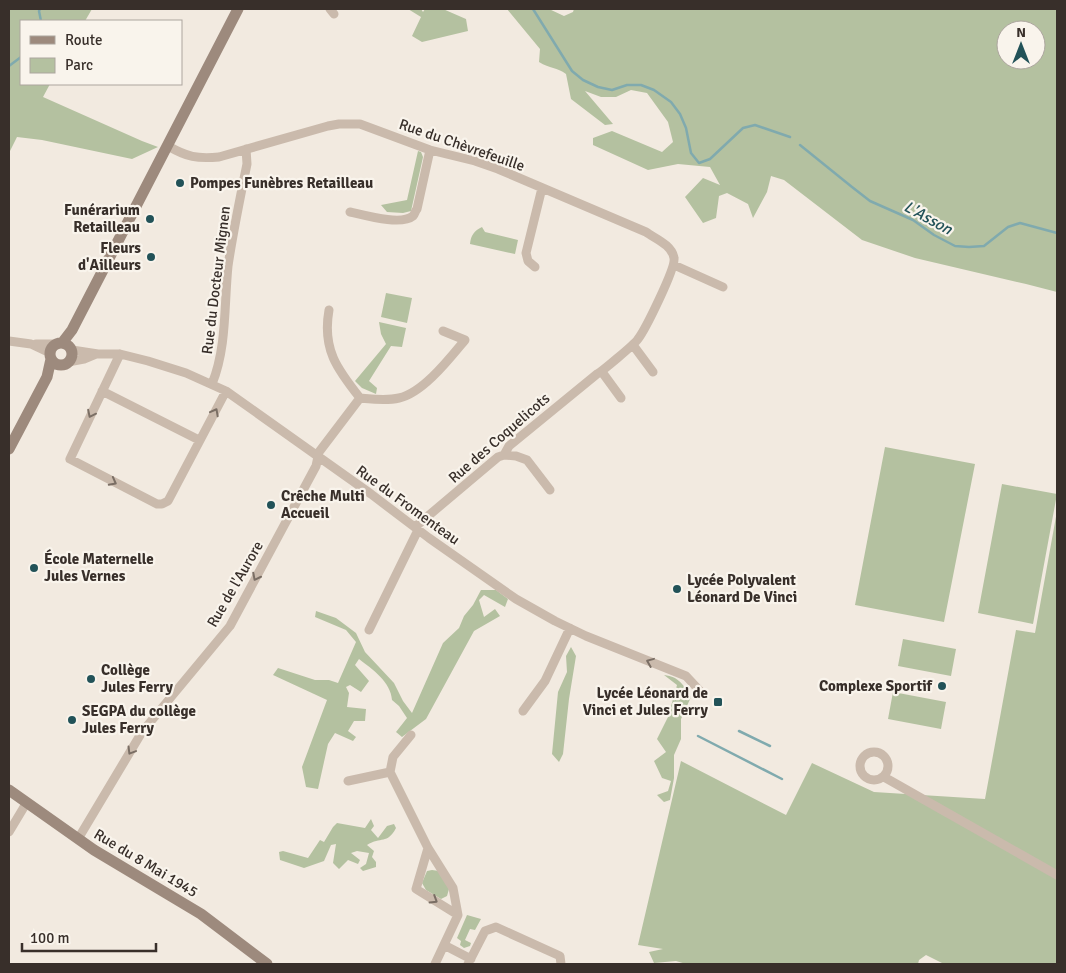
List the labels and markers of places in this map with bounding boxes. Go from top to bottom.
place label: Pompes Funèbres Retailleau [190,174,373,192]
marker: Pompes Funèbres Retailleau [174,177,186,189]
place label: Funérarium Retailleau [64,201,140,236]
marker: Funérarium Retailleau [144,213,156,225]
place label: Fleurs d'Ailleurs [78,239,141,274]
marker: Fleurs d'Ailleurs [145,251,157,263]
place label: Crêche Multi Accueil [281,487,365,522]
marker: Crêche Multi Accueil [265,499,277,511]
place label: École Maternelle Jules Vernes [44,549,154,585]
marker: École Maternelle Jules Vernes [28,562,40,574]
place label: Lycée Polyvalent Léonard De Vinci [687,571,797,606]
marker: Lycée Polyvalent Léonard De Vinci [671,583,683,595]
place label: Collège Jules Ferry [101,661,174,696]
marker: Collège Jules Ferry [85,673,97,685]
place label: Complexe Sportif [819,677,934,695]
marker: Complexe Sportif [936,680,948,692]
place label: Lycée Léonard de Vinci et Jules Ferry [583,684,709,719]
marker: Lycée Léonard de Vinci et Jules Ferry [712,696,724,708]
place label: SEGPA du collège Jules Ferry [82,702,196,737]
marker: SEGPA du collège Jules Ferry [66,714,78,726]

